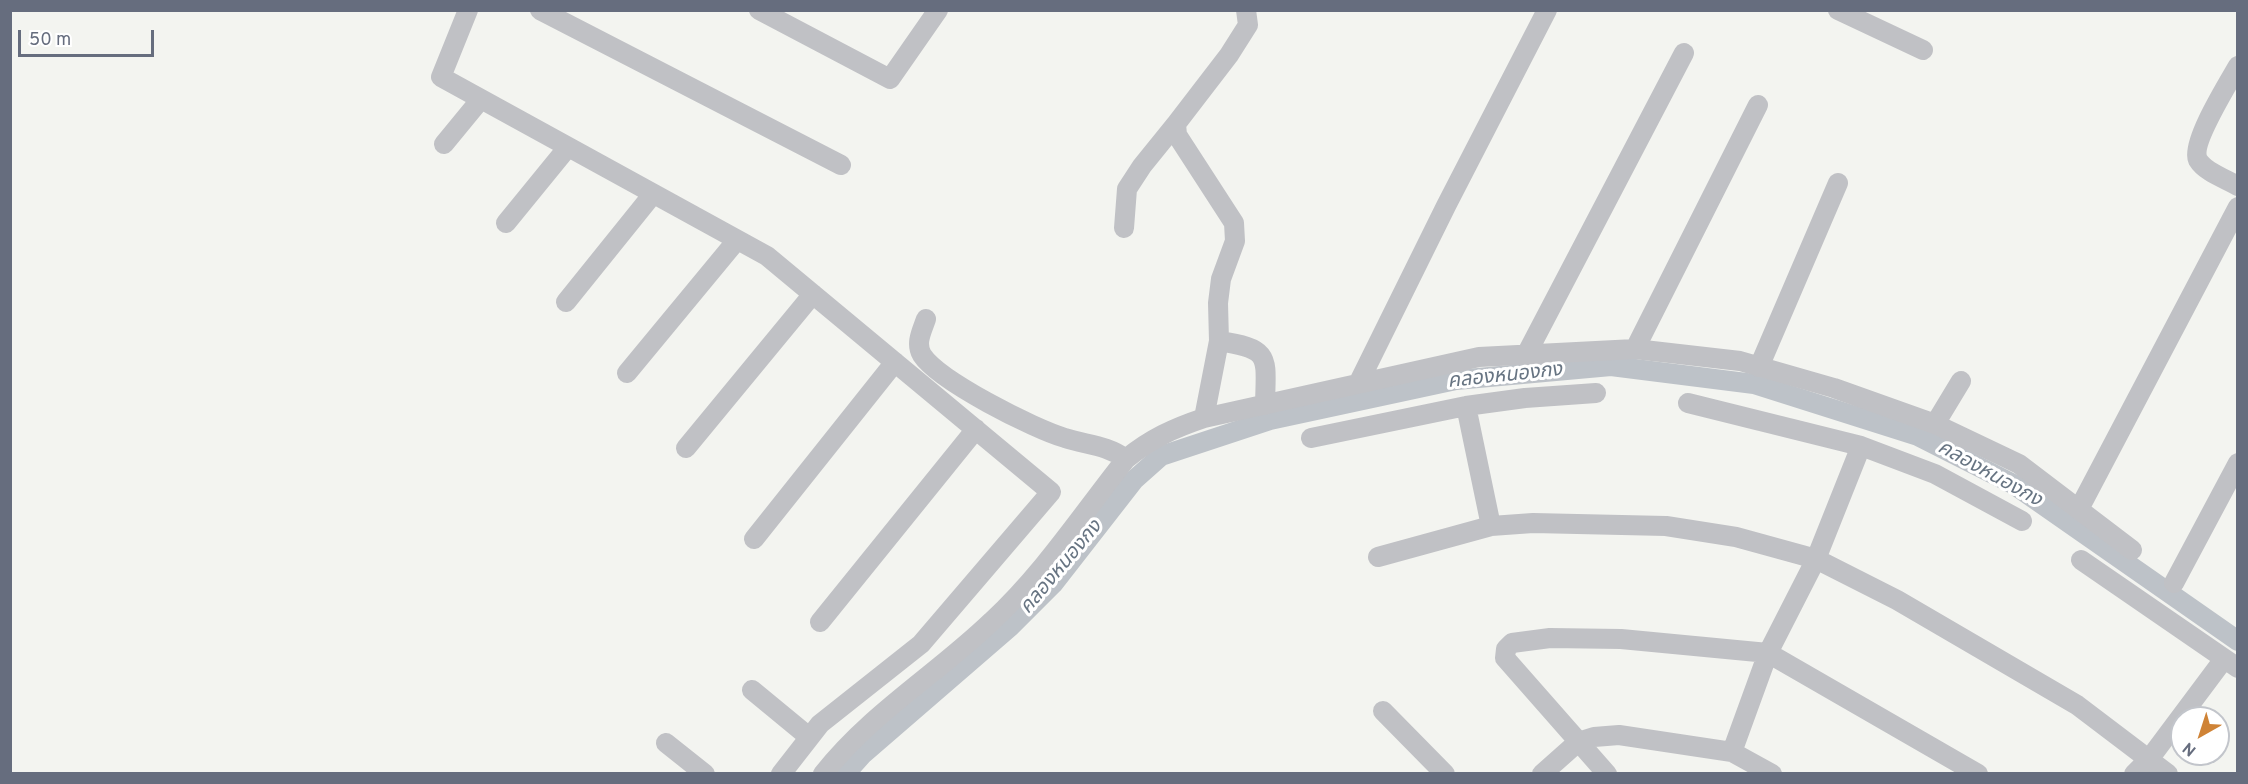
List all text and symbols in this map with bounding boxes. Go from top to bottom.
scale bar [21,18,158,56]
text: 50 m [29,29,71,52]
water label: คลองหนองกง [1447,359,1563,395]
water label: คลองหนองกง [1933,437,2045,513]
water label: คลองหนองกง [1016,516,1108,620]
north arrow [2170,706,2230,766]
text: N [2179,737,2201,760]

